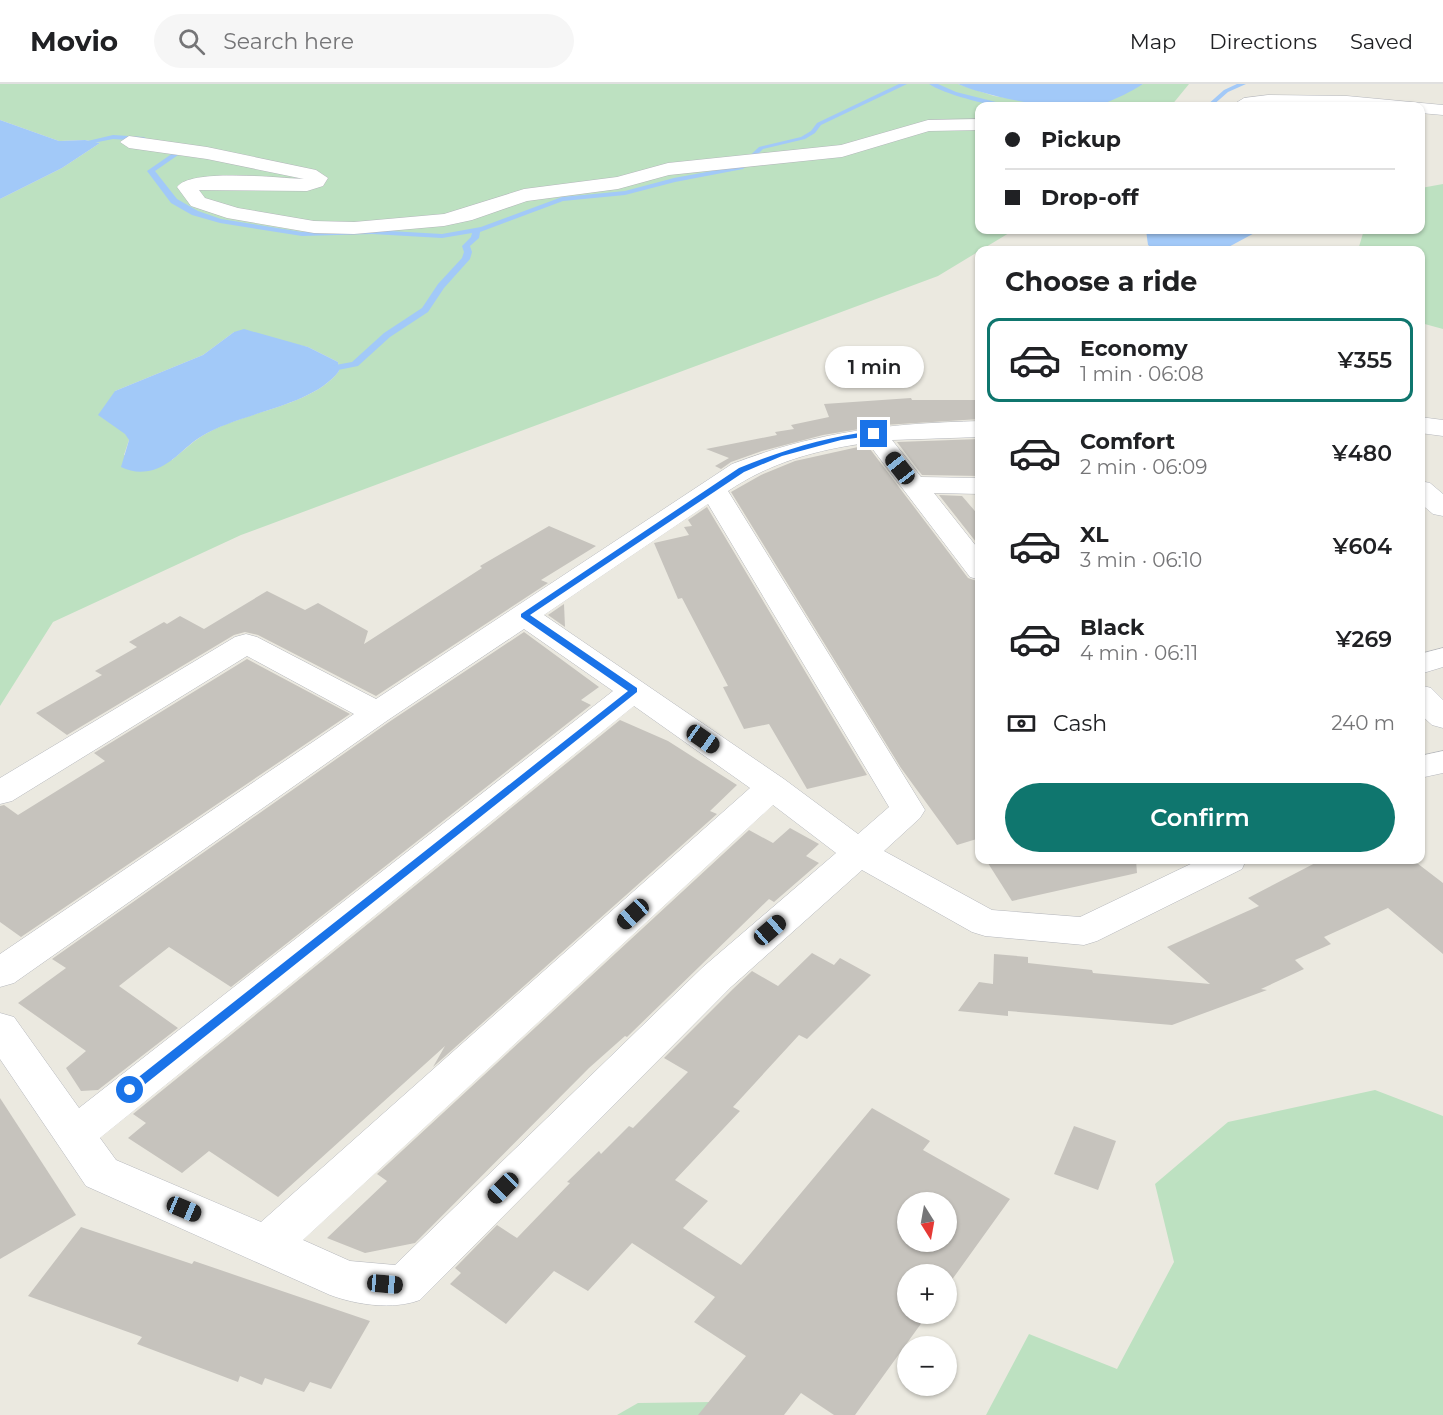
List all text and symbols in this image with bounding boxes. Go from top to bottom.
search box [154,14,574,68]
text: Movio [30,24,118,58]
icon: search [175,25,208,58]
text: Search here [223,28,354,55]
text: Map [1130,29,1176,54]
text: Directions [1209,29,1317,54]
text: Saved [1350,29,1413,54]
text: Pickup [1041,126,1121,153]
text: Drop-off [1041,184,1139,211]
text: Choose a ride [1005,265,1197,298]
icon: car [1008,333,1062,387]
text: Economy [1080,335,1188,362]
callout: 1 min [824,347,924,389]
text: ¥355 [1338,347,1392,374]
text: 1 min [848,355,901,379]
text: 1 min · 06:08 [1080,362,1204,386]
route end [860,420,887,447]
icon: car [1008,426,1062,480]
text: Comfort [1080,428,1175,455]
text: ¥480 [1332,440,1392,467]
car [882,448,918,488]
text: 2 min · 06:09 [1080,455,1207,479]
icon: car [1008,519,1062,573]
text: XL [1080,521,1109,548]
text: ¥604 [1333,533,1392,560]
text: 3 min · 06:10 [1080,548,1202,572]
icon: car [1008,612,1062,666]
text: Black [1080,614,1144,641]
text: ¥269 [1336,626,1392,653]
text: 4 min · 06:11 [1080,641,1198,665]
icon: cash [1005,707,1038,740]
text: Cash [1053,710,1107,737]
text: 240 m [1331,711,1395,735]
car [683,721,723,757]
button: Confirm [1005,783,1395,852]
car [614,895,652,933]
car [751,911,789,949]
route start [116,1076,143,1103]
car [484,1169,522,1207]
north arrow [897,1192,957,1252]
map controls [897,1192,957,1396]
car [164,1194,204,1224]
button: + [897,1264,957,1324]
car [366,1273,404,1295]
button: − [897,1336,957,1396]

